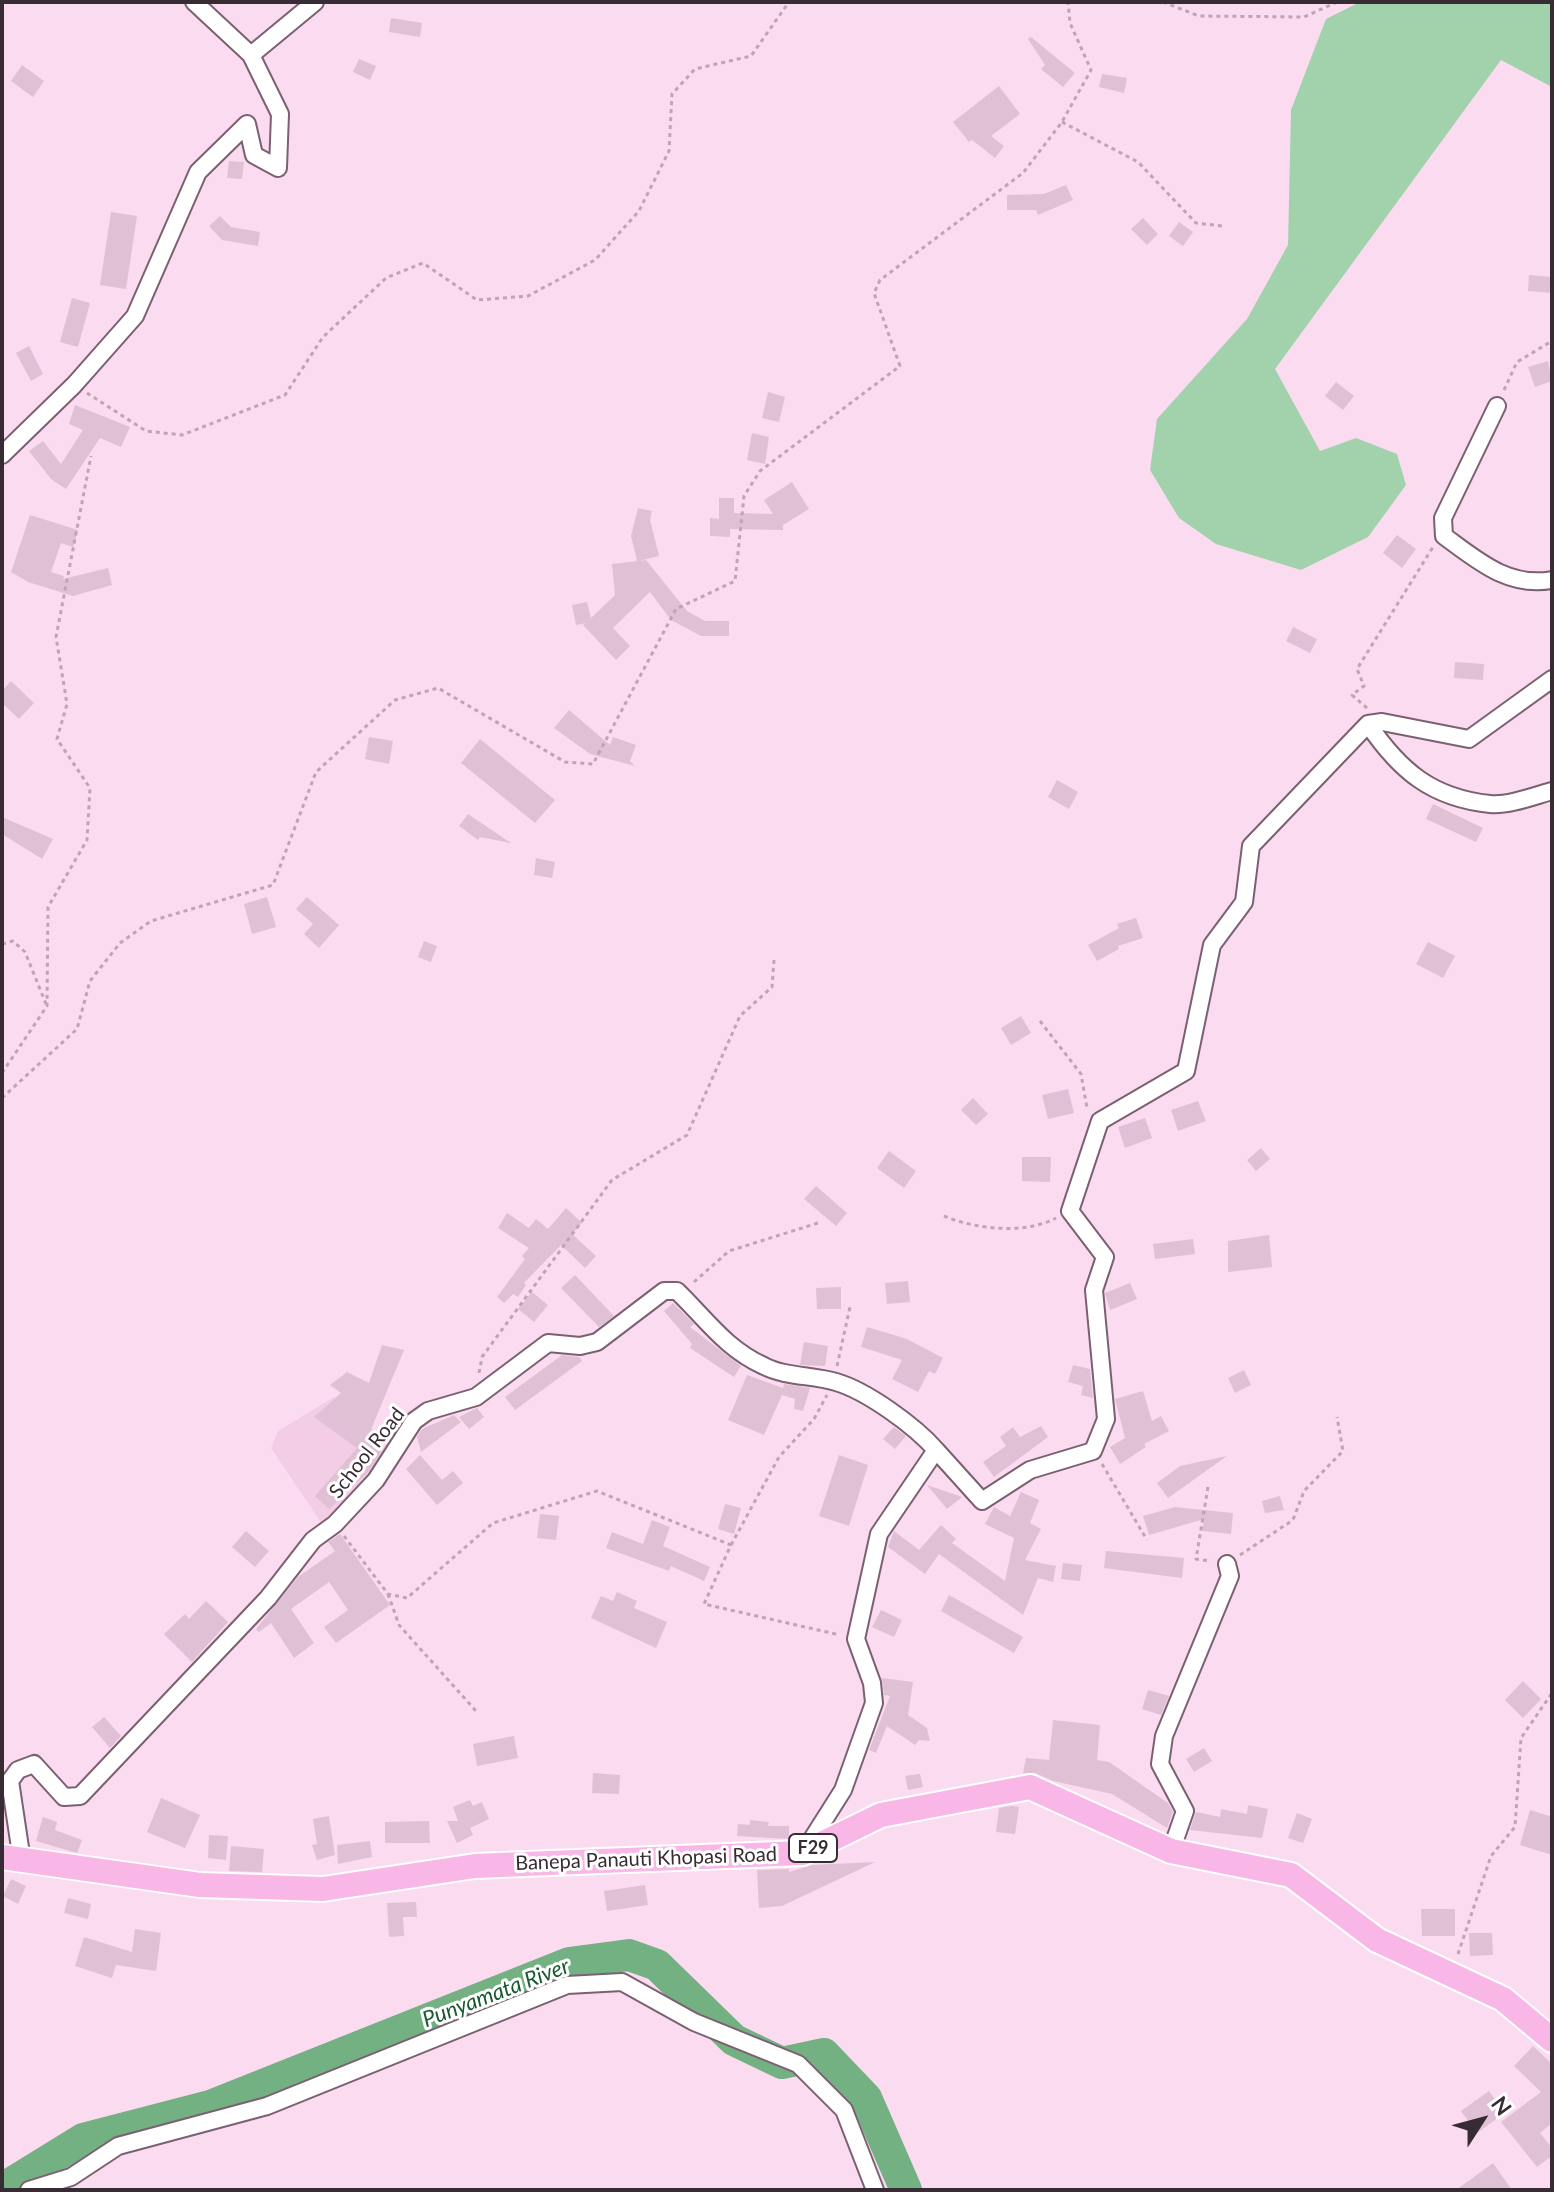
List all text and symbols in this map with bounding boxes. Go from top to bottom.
street label: School Road [324,1403,410,1503]
road number: F29 [789,1834,837,1862]
street label: Banepa Panauti Khopasi Road [515,1842,777,1876]
water label: Punyamata River [419,1953,573,2033]
north arrow [1442,2080,1522,2160]
text: N [1486,2091,1518,2120]

